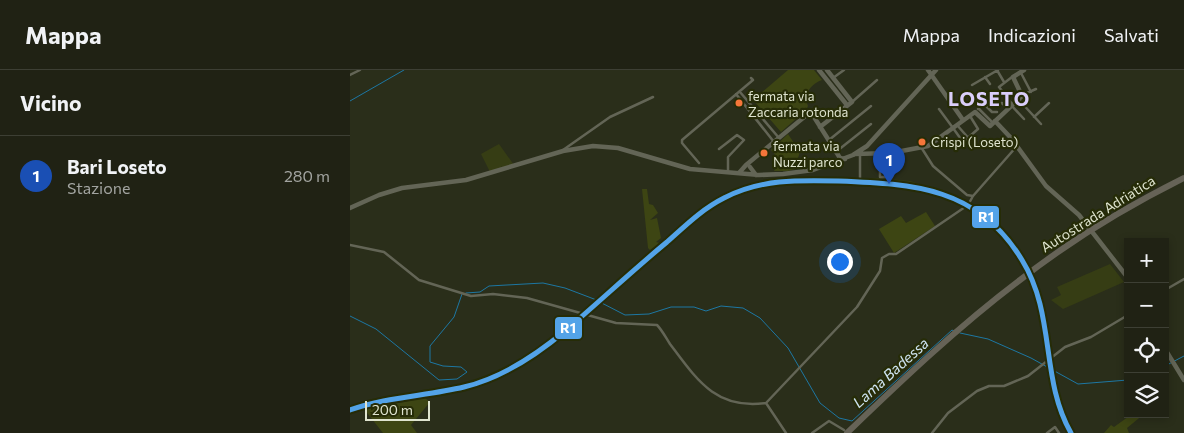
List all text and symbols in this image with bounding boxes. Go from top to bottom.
text: Mappa [25,20,102,49]
text: Mappa [903,24,960,46]
text: Indicazioni [988,24,1076,46]
text: Salvati [1104,24,1159,46]
district label: LOSETO [948,87,1030,110]
place label: fermata via Zaccaria rotonda [748,88,848,120]
text: Vicino [20,90,81,115]
marker: fermata via Zaccaria rotonda [734,98,744,108]
place label: Crispi (Loseto) [931,134,1018,150]
marker: Crispi (Loseto) [917,137,927,147]
place label: fermata via Nuzzi parco [773,138,843,170]
pin: 1 [873,143,905,184]
marker: fermata via Nuzzi parco [759,148,769,158]
text: Bari Loseto [67,155,167,178]
text: 1 [32,166,40,185]
text: 280 m [284,166,330,185]
street label: Autostrada Adriatica [1037,171,1158,256]
text: Stazione [67,178,130,197]
line badge: R1 [971,205,1000,229]
text: R1 [978,208,994,225]
map controls [1124,238,1169,418]
button: + [1124,238,1169,283]
your location [827,249,853,275]
button: − [1124,283,1169,328]
line badge: R1 [554,316,583,340]
text: R1 [560,319,576,336]
button: locate [1124,328,1169,373]
water label: Lama Badessa [849,333,932,411]
button: layers [1124,373,1169,418]
scale bar [365,398,430,421]
text: 200 m [372,401,413,418]

